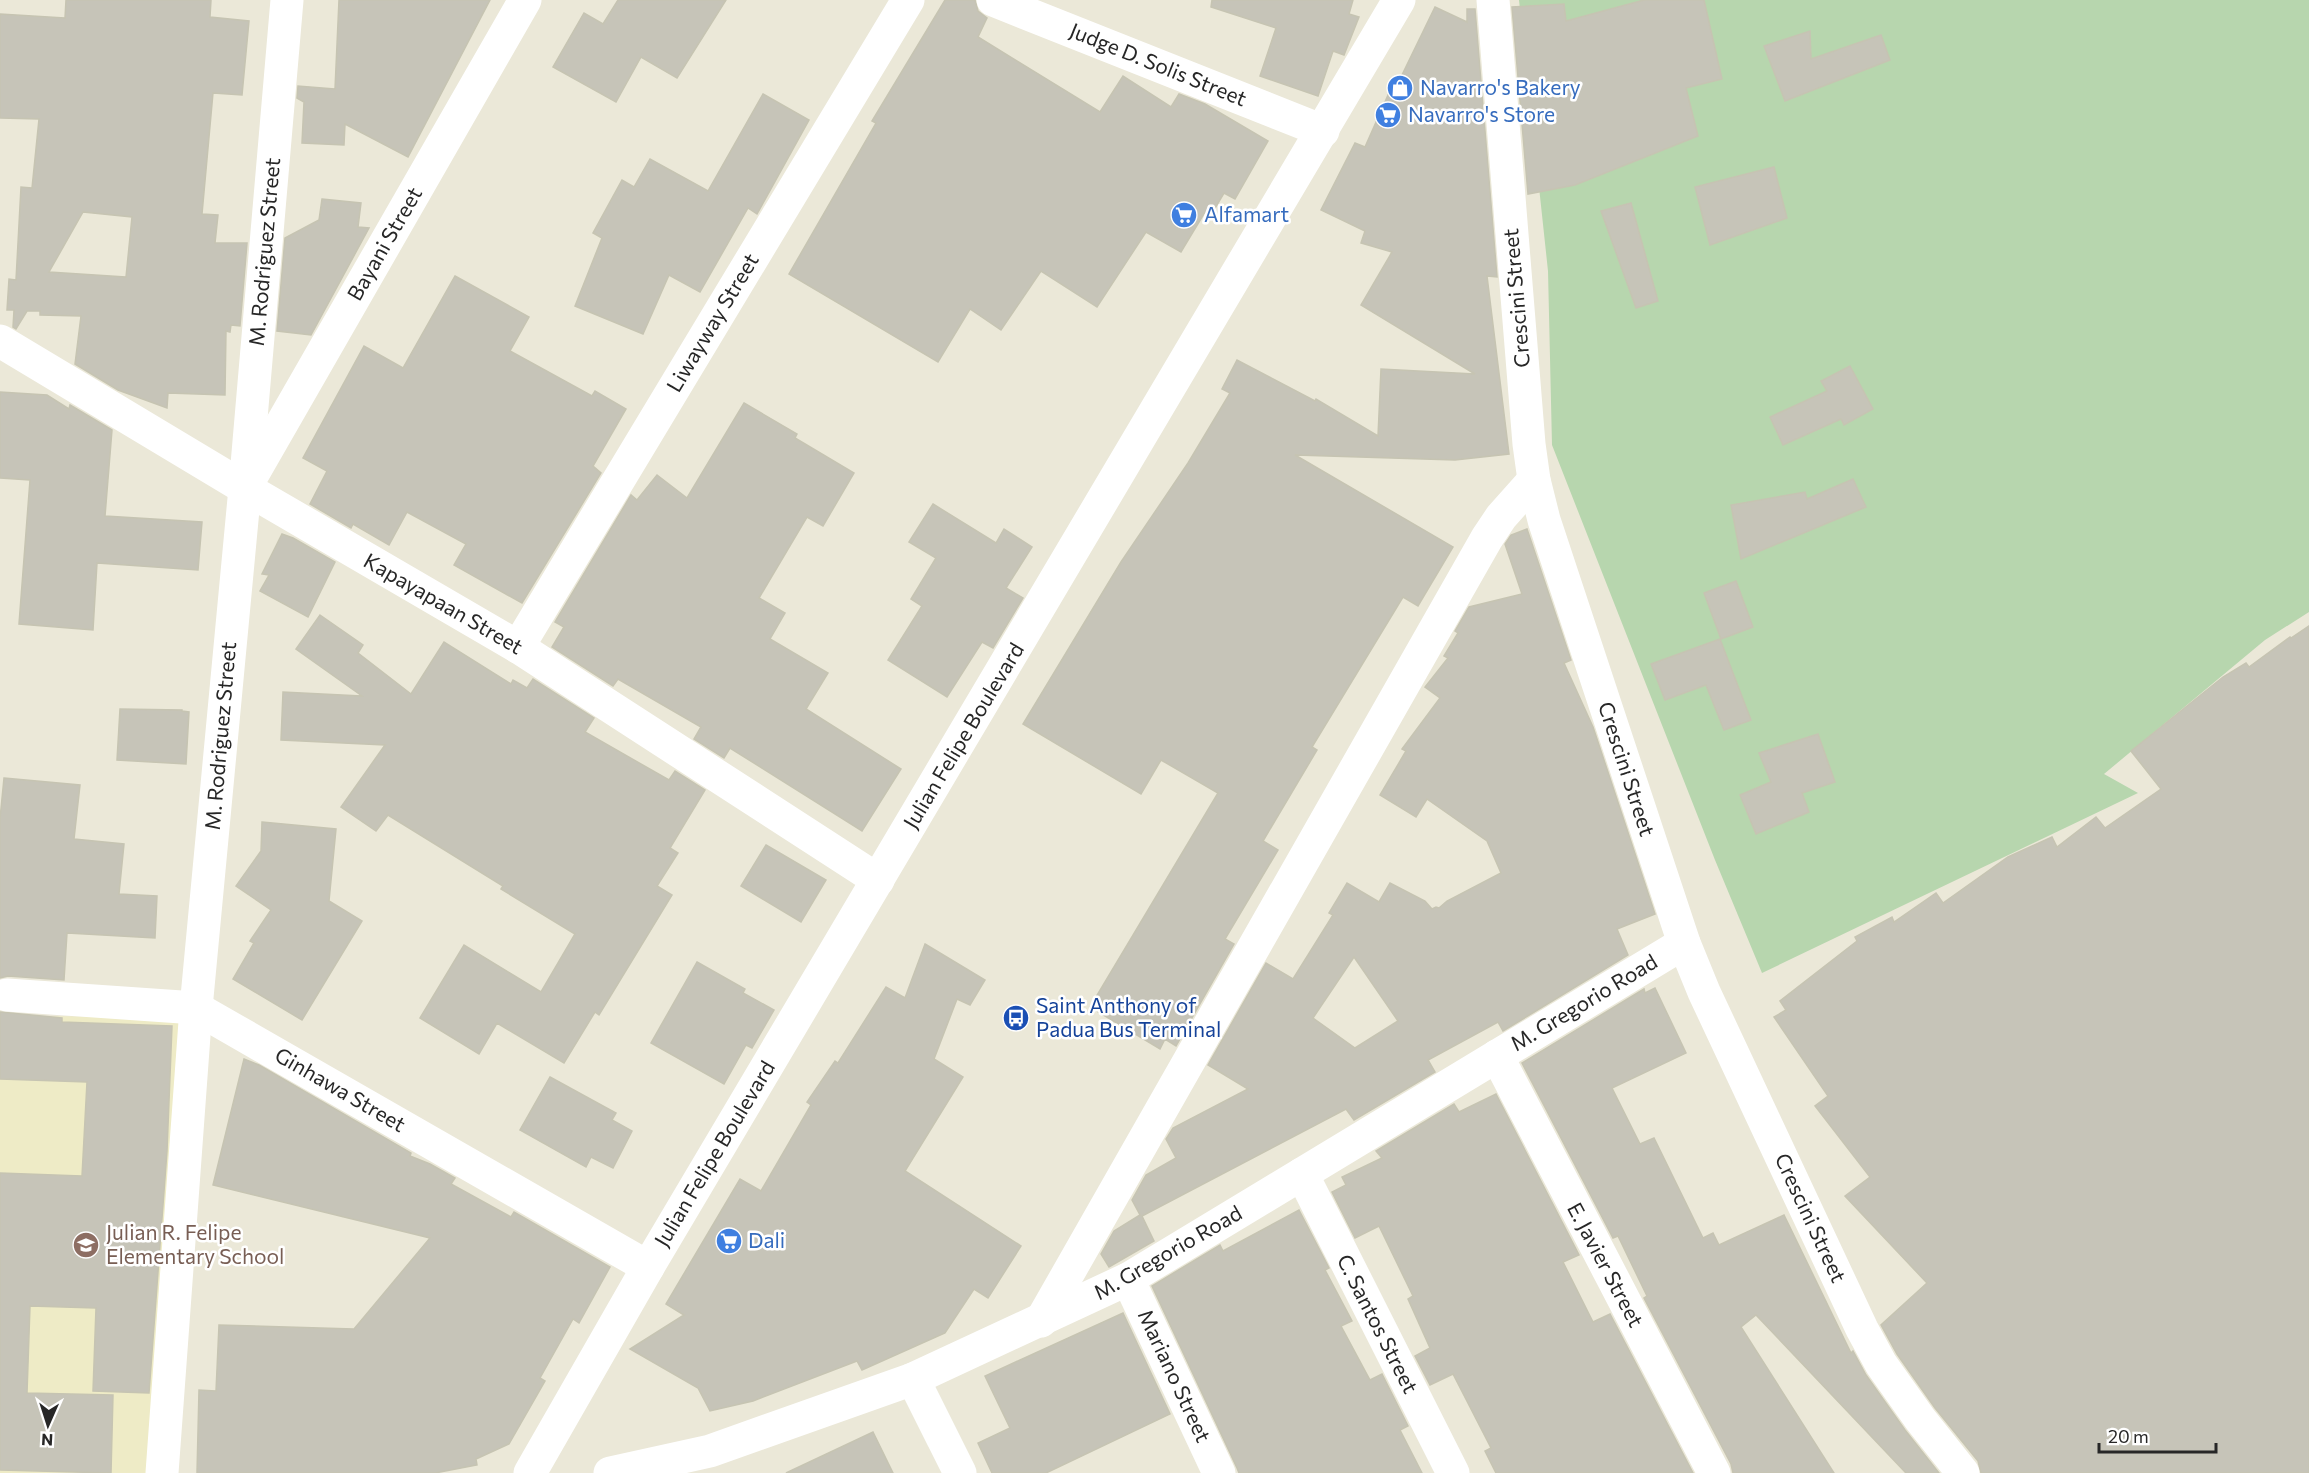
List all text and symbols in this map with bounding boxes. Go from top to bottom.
street label: Judge D. Solis Street [1066,17,1251,111]
shop icon: Navarro's Bakery [1385,73,1415,103]
place label: Navarro's Bakery [1420,74,1581,99]
supermarket icon: Navarro's Store [1373,100,1403,130]
place label: Navarro's Store [1408,101,1555,126]
street label: M. Rodriguez Street [243,157,284,347]
street label: Bayani Street [341,182,426,304]
supermarket icon: Alfamart [1169,200,1199,230]
place label: Alfamart [1204,201,1289,226]
street label: Crescini Street [1497,227,1534,369]
street label: Liwayway Street [661,248,763,396]
street label: Kapayapaan Street [360,547,528,658]
street label: Julian Felipe Boulevard [897,638,1028,833]
street label: M. Rodriguez Street [199,641,240,831]
street label: Crescini Street [1594,698,1661,839]
street label: M. Gregorio Road [1505,948,1661,1055]
place label: Saint Anthony of Padua Bus Terminal [1036,992,1221,1041]
bus stop icon: Saint Anthony of Padua Bus Terminal [1001,1003,1031,1033]
street label: Ginhawa Street [271,1041,410,1136]
street label: Julian Felipe Boulevard [648,1056,779,1251]
street label: Crescini Street [1771,1149,1852,1286]
street label: E. Javier Street [1563,1198,1650,1331]
street label: M. Gregorio Road [1089,1199,1246,1304]
place label: Julian R. Felipe Elementary School [106,1219,284,1268]
supermarket icon: Dali [714,1226,744,1256]
place label: Dali [748,1227,785,1252]
school or university icon: Julian R. Felipe Elementary School [71,1230,101,1260]
street label: C. Santos Street [1333,1250,1424,1397]
street label: Mariano Street [1134,1305,1217,1446]
north arrow [18,1395,78,1455]
scale bar [2099,1416,2216,1454]
text: 20 m [2108,1425,2149,1447]
text: N [41,1431,54,1450]

